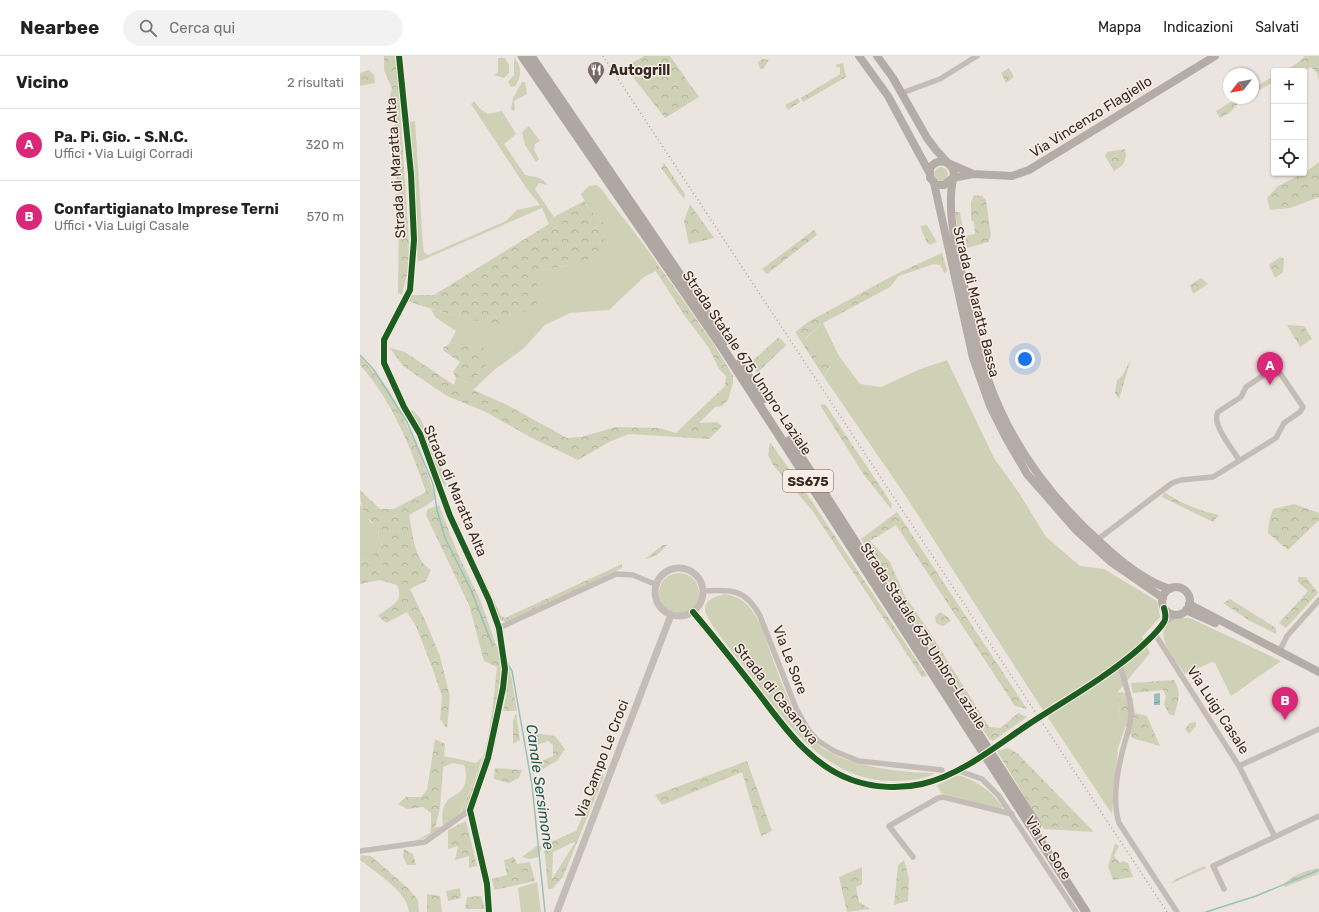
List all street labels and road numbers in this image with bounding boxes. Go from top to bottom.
street label: Via Vincenzo Flagiello [1027,73,1155,161]
street label: Strada di Maratta Alta [383,97,409,239]
street label: Strada di Maratta Bassa [949,225,1003,379]
street label: Strada Statale 675 Umbro-Laziale [679,268,815,459]
street label: Strada di Maratta Alta [420,423,490,559]
road number: SS675 [783,470,833,492]
street label: Strada Statale 675 Umbro-Laziale [856,540,990,733]
street label: Via Le Sore [769,623,811,697]
street label: Strada di Casanova [730,640,822,748]
street label: Via Luigi Casale [1183,663,1253,757]
street label: Via Campo Le Croci [572,697,632,821]
street label: Via Le Sore [1021,813,1075,883]

